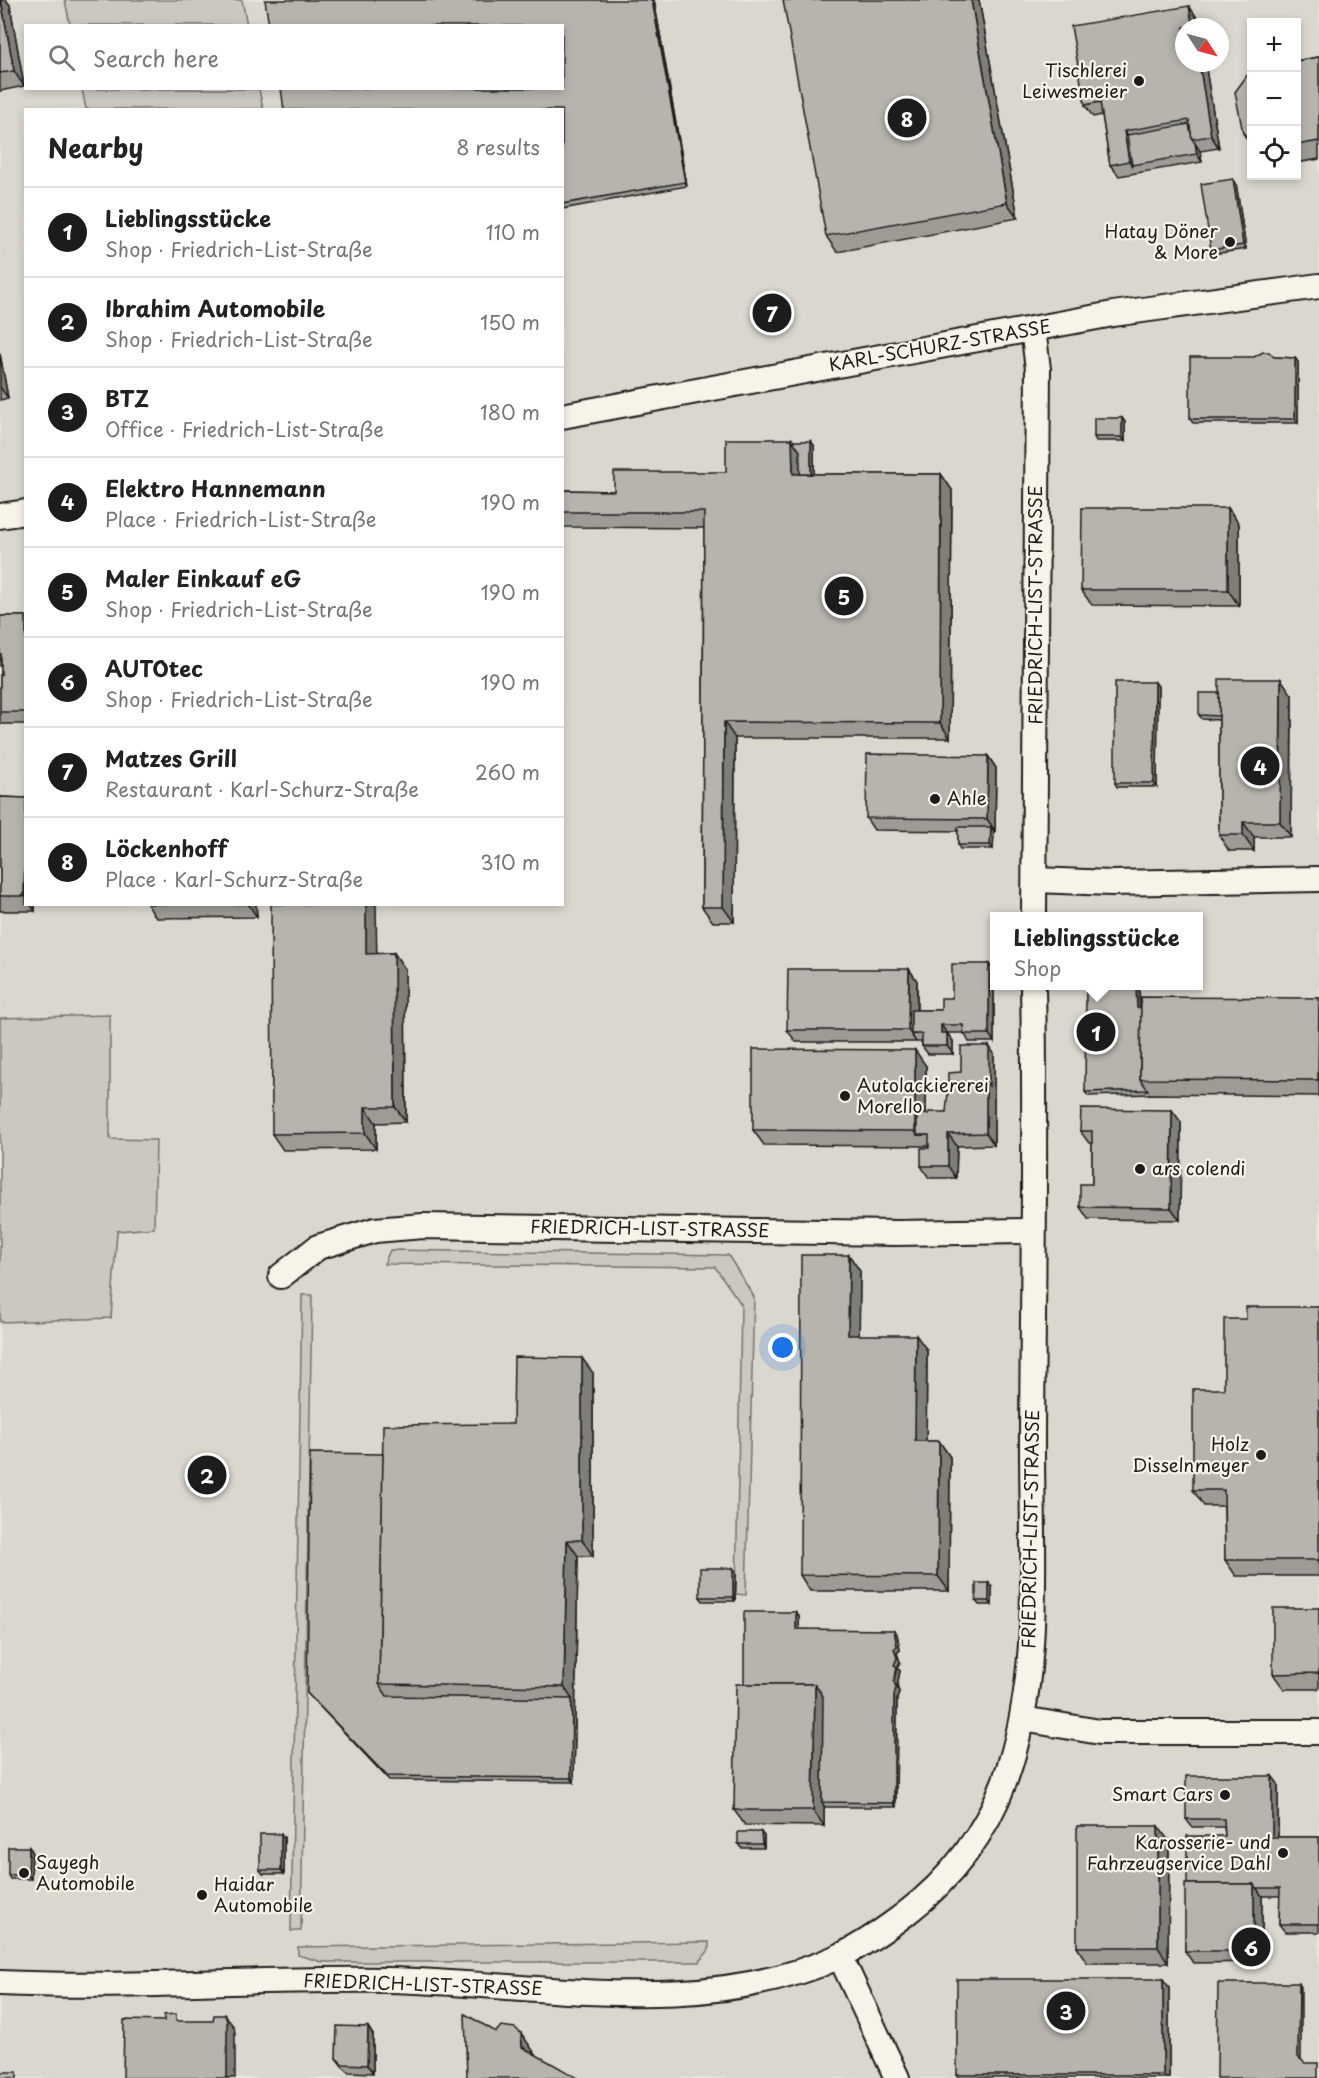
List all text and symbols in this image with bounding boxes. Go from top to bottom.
north arrow [1175,18,1229,72]
map controls [1247,18,1301,180]
button: + [1247,18,1301,72]
search box [24,24,564,90]
icon: search [45,41,78,74]
text: Search here [93,41,219,74]
place label: Tischlerei Leiwesmeier [1022,56,1128,104]
button: − [1247,72,1301,126]
marker: Tischlerei Leiwesmeier [1132,74,1146,88]
pin: 8 [888,96,926,140]
button: locate [1247,126,1301,180]
text: Nearby [48,128,143,167]
text: 8 results [456,132,540,162]
text: Lieblingsstücke [105,201,271,234]
text: 1 [63,217,72,247]
text: 110 m [486,217,540,247]
place label: Hatay Döner & More [1105,217,1219,265]
text: Shop · Friedrich-List-Straße [105,234,373,264]
marker: Hatay Döner & More [1223,235,1237,249]
pin: 7 [752,290,792,336]
text: Ibrahim Automobile [105,291,325,324]
text: 2 [60,307,75,337]
text: 150 m [480,307,540,337]
street label: KARL-SCHURZ-STRASSE [827,312,1053,377]
text: Shop · Friedrich-List-Straße [105,324,373,354]
text: BTZ [105,381,149,414]
text: 3 [61,397,74,427]
text: 180 m [480,397,540,427]
text: Office · Friedrich-List-Straße [105,414,384,444]
text: Elektro Hannemann [105,471,326,504]
street label: FRIEDRICH-LIST-STRASSE [1021,485,1048,725]
text: 4 [61,487,74,517]
text: 190 m [481,487,540,517]
text: Place · Friedrich-List-Straße [105,504,376,534]
text: Maler Einkauf eG [105,561,301,594]
pin: 5 [824,574,864,618]
text: 5 [61,577,74,607]
text: 190 m [481,577,540,607]
text: Shop · Friedrich-List-Straße [105,594,373,624]
text: AUTOtec [105,651,203,684]
text: 6 [60,667,75,697]
text: 190 m [481,667,540,697]
text: Shop · Friedrich-List-Straße [105,684,373,714]
text: Matzes Grill [105,741,237,774]
pin: 4 [1240,744,1280,789]
text: 7 [62,757,73,787]
text: 260 m [475,757,540,787]
text: Restaurant · Karl-Schurz-Straße [105,774,419,804]
place label: Ahle [947,784,987,811]
marker: Ahle [928,792,942,806]
text: Löckenhoff [105,831,228,864]
text: 8 [61,847,74,877]
text: 310 m [480,847,540,877]
text: Place · Karl-Schurz-Straße [105,864,363,894]
popup [990,912,1203,990]
text: Lieblingsstücke [1013,920,1180,953]
text: Shop [1013,953,1061,983]
pin: 1 [1076,1010,1116,1054]
place label: Autolackiererei Morello [857,1071,989,1119]
marker: Autolackiererei Morello [838,1089,852,1103]
place label: ars colendi [1152,1154,1246,1181]
marker: ars colendi [1133,1162,1147,1176]
street label: FRIEDRICH-LIST-STRASSE [530,1212,770,1243]
your location [768,1333,797,1362]
street label: FRIEDRICH-LIST-STRASSE [1014,1409,1045,1649]
place label: Holz Disselnmeyer [1132,1430,1250,1478]
marker: Holz Disselnmeyer [1254,1448,1268,1462]
pin: 2 [188,1452,226,1498]
place label: Smart Cars [1112,1780,1213,1807]
marker: Smart Cars [1218,1788,1232,1802]
place label: Karosserie- und Fahrzeugservice Dahl [1087,1828,1271,1876]
marker: Karosserie- und Fahrzeugservice Dahl [1276,1846,1290,1860]
place label: Sayegh Automobile [36,1848,135,1896]
marker: Sayegh Automobile [17,1866,31,1880]
place label: Haidar Automobile [214,1870,313,1918]
marker: Haidar Automobile [195,1888,209,1902]
pin: 6 [1232,1924,1270,1970]
street label: FRIEDRICH-LIST-STRASSE [303,1966,543,2001]
pin: 3 [1046,1988,1086,2034]

